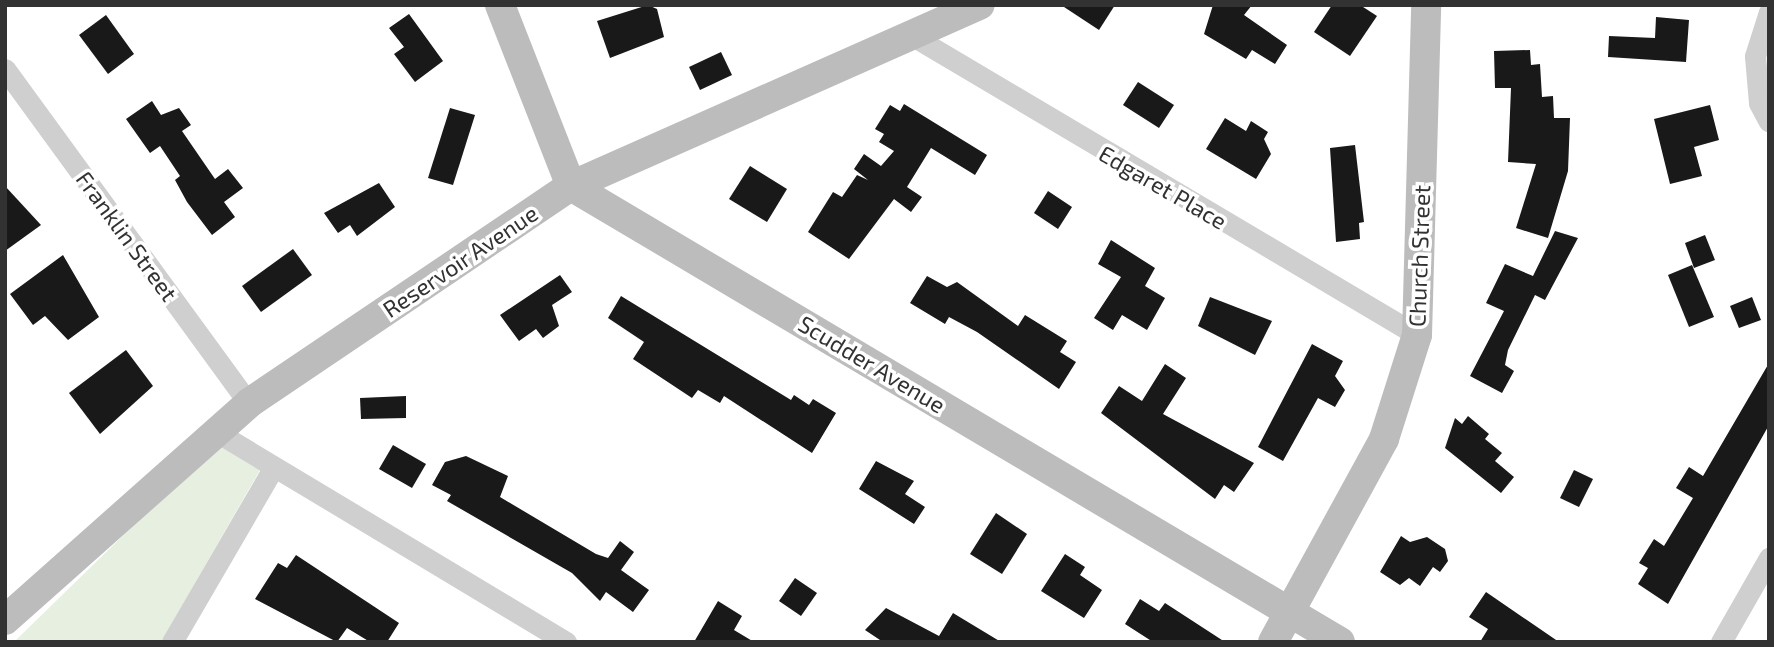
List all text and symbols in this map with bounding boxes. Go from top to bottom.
street label: Edgaret Place [1094,139,1232,235]
street label: Franklin Street [71,166,183,306]
street label: Church Street [1403,184,1435,328]
street label: Reservoir Avenue [377,199,543,323]
street label: Scudder Avenue [793,309,951,419]

